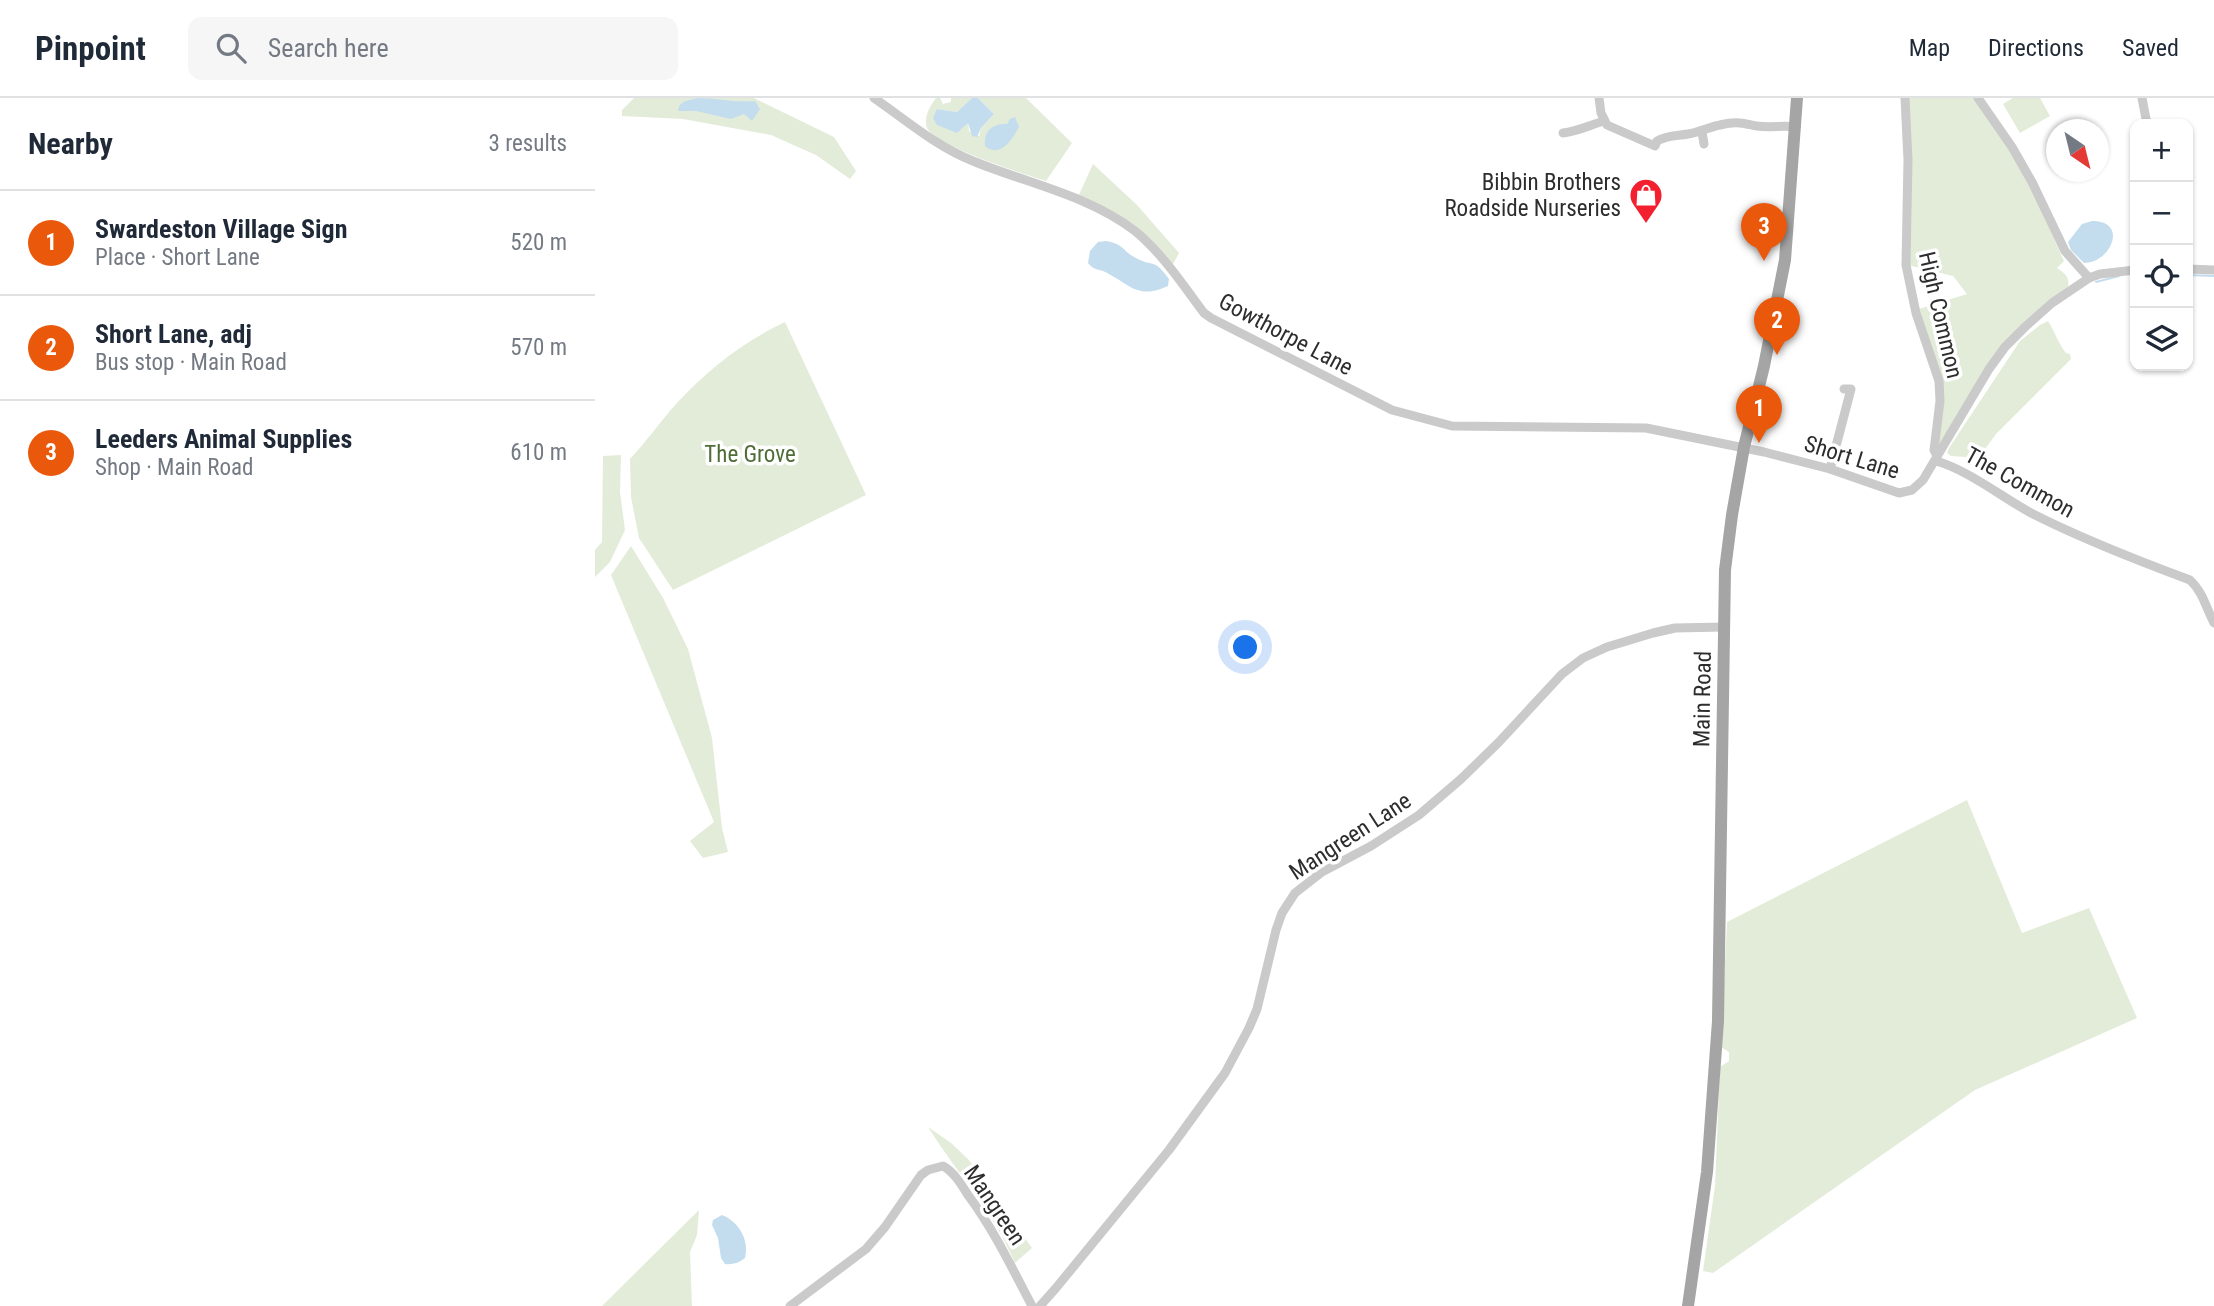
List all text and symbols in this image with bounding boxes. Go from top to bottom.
search box [188,17,678,80]
text: Pinpoint [35,29,146,68]
icon: search [212,29,250,67]
text: Search here [268,33,389,63]
text: Map [1909,34,1950,62]
text: Directions [1988,34,2084,62]
text: Saved [2122,34,2179,62]
north arrow [2046,119,2109,182]
map controls [2130,119,2193,371]
button: + [2130,119,2193,182]
text: Nearby [28,126,113,161]
text: 3 results [489,130,567,157]
place label: Bibbin Brothers Roadside Nurseries [1444,169,1621,222]
shop icon: Bibbin Brothers Roadside Nurseries [1627,176,1665,225]
button: − [2130,182,2193,245]
pin: 3 [1741,203,1787,261]
text: Swardeston Village Sign [95,214,347,244]
text: 1 [45,229,57,256]
text: 520 m [510,229,567,256]
text: Place · Short Lane [95,244,260,271]
button: locate [2130,245,2193,308]
street label: High Common [1913,249,1968,381]
street label: Gowthorpe Lane [1214,288,1357,381]
pin: 2 [1754,297,1800,355]
button: layers [2130,308,2193,371]
text: Short Lane, adj [95,319,252,349]
text: 2 [45,334,57,361]
text: 570 m [510,334,567,361]
text: Bus stop · Main Road [95,349,287,376]
pin: 1 [1736,385,1782,443]
text: Leeders Animal Supplies [95,424,352,454]
street label: Short Lane [1801,430,1903,485]
text: 3 [45,439,57,466]
text: 610 m [510,439,567,466]
park label: The Grove [704,441,796,468]
street label: The Common [1960,441,2079,524]
text: Shop · Main Road [95,454,253,481]
your location [1228,630,1262,664]
street label: Main Road [1688,651,1717,747]
street label: Mangreen Lane [1284,787,1416,886]
street label: Mangreen [958,1160,1031,1250]

